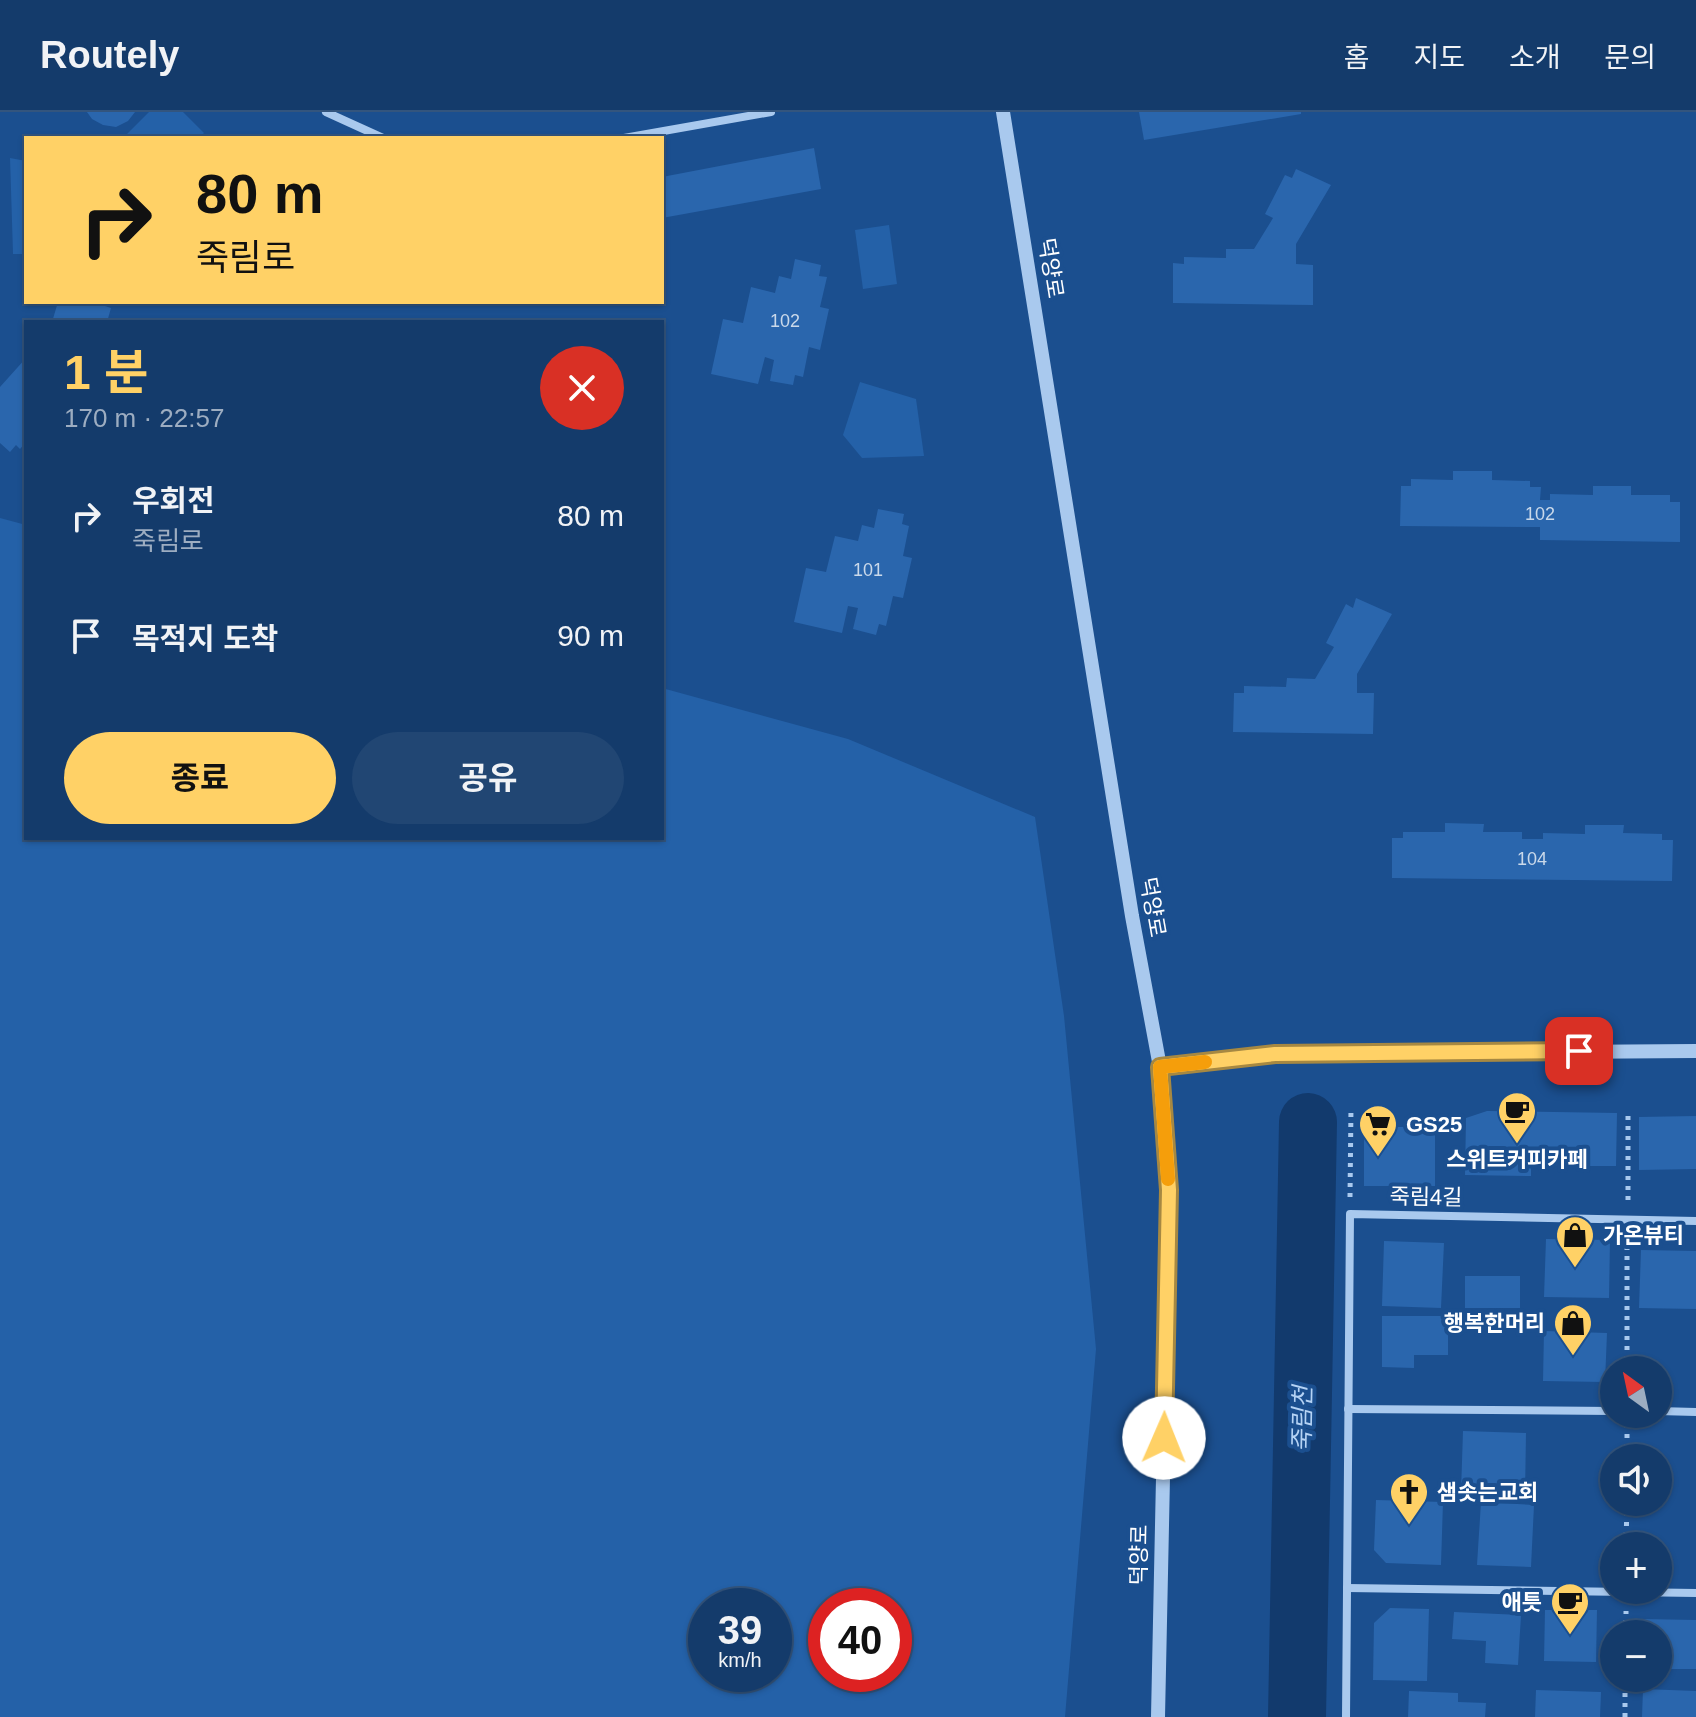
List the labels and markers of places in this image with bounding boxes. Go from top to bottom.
pin [1545,1017,1613,1085]
cafe icon: 스위트커피카페 [1496,1090,1538,1145]
supermarket icon: GS25 [1357,1103,1399,1158]
place label: GS25 [1406,1112,1462,1137]
place label: 스위트커피카페 [1446,1147,1588,1172]
shop icon: 가온뷰티 [1554,1214,1596,1269]
place label: 가온뷰티 [1603,1223,1684,1248]
shop icon: 행복한머리 [1552,1302,1594,1357]
place label: 행복한머리 [1444,1311,1545,1336]
church icon: 샘솟는교회 [1388,1471,1430,1526]
place label: 샘솟는교회 [1437,1480,1538,1505]
cafe icon: 애틋 [1549,1581,1591,1636]
place label: 애틋 [1502,1590,1542,1615]

